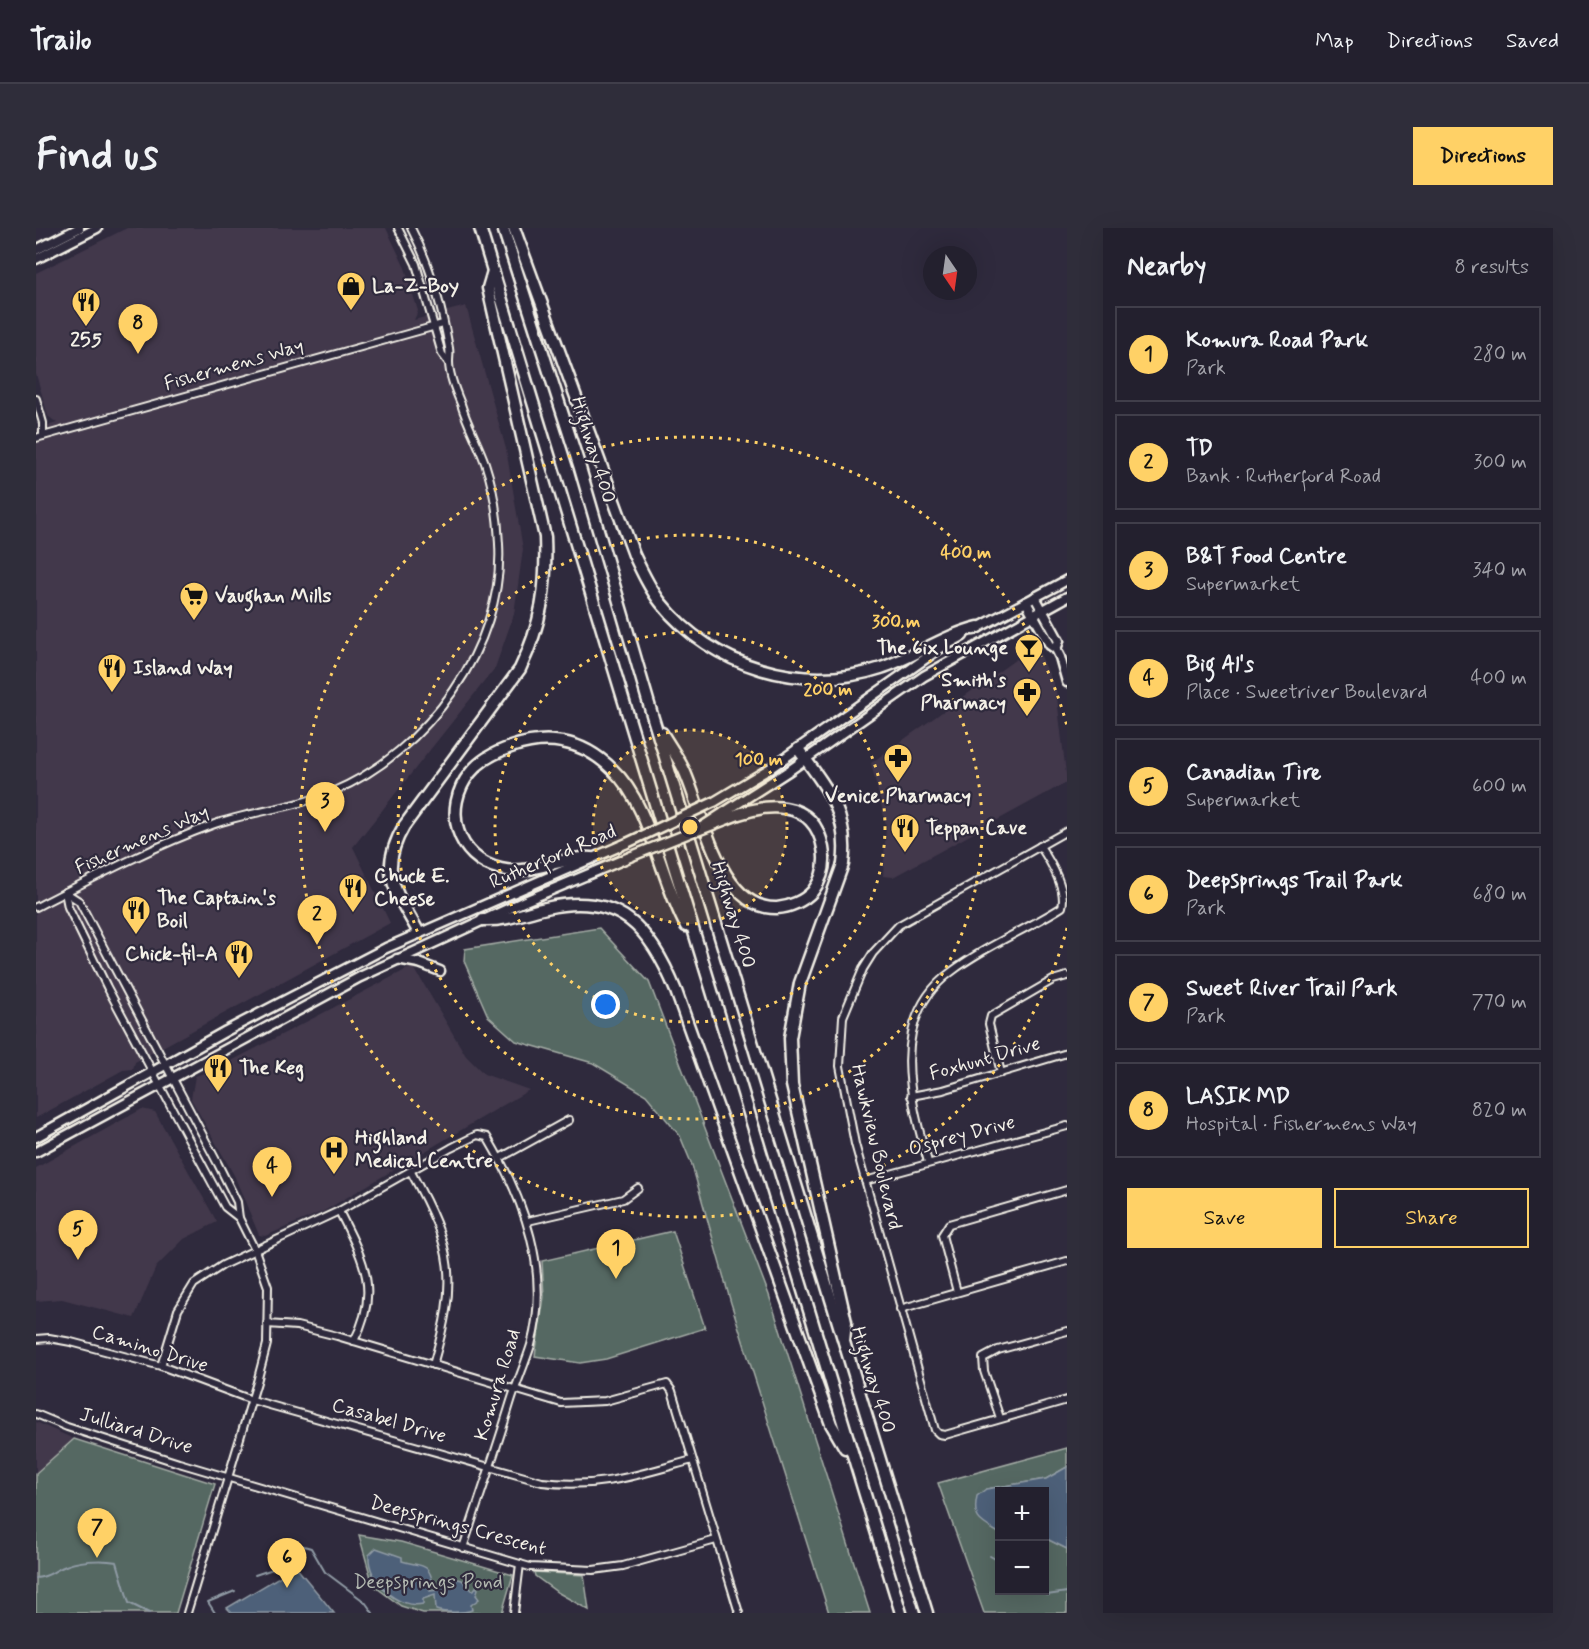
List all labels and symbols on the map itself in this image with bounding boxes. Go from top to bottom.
north arrow [923,246,977,300]
shop icon: La-Z-Boy [335,270,367,312]
place label: La-Z-Boy [372,273,459,300]
restaurant icon: 255 [70,286,102,328]
pin: 8 [118,304,158,354]
place label: 255 [70,327,102,354]
street label: Fishermens Way [161,332,307,398]
street label: Highway 400 [562,393,622,507]
text: 400 m [941,541,991,565]
supermarket icon: Vaughan Mills [178,580,210,622]
place label: Vaughan Mills [215,583,332,612]
text: 300 m [872,610,920,634]
bar icon: The 6ix Lounge [1013,632,1045,674]
place label: The 6ix Lounge [877,635,1008,662]
restaurant icon: Island Way [96,652,128,694]
place label: Island Way [133,655,233,682]
place label: Smith's Pharmacy [920,667,1006,717]
pharmacy icon: Smith's Pharmacy [1011,676,1043,718]
text: 200 m [803,678,853,702]
pharmacy icon: Venice Pharmacy [882,742,914,784]
text: 100 m [735,748,783,772]
pin: 3 [306,782,344,832]
place label: Venice Pharmacy [825,783,971,810]
street label: Fishermens Way [71,798,213,882]
restaurant icon: Teppan Cave [889,812,921,854]
place label: Teppan Cave [926,815,1027,842]
centre of rings [680,817,700,837]
street label: Rutherford Road [485,818,621,898]
street label: Highway 400 [702,858,762,972]
place label: Chuck E. Cheese [374,863,449,913]
restaurant icon: Chuck E. Cheese [337,872,369,914]
place label: The Captain's Boil [157,885,276,935]
restaurant icon: The Captain's Boil [120,894,152,936]
pin: 2 [298,896,336,945]
restaurant icon: Chick-fil-A [223,938,255,980]
place label: Chick-fil-A [125,941,218,968]
your location [591,990,620,1019]
street label: Foxhunt Drive [926,1030,1044,1088]
restaurant icon: The Keg [202,1052,234,1094]
place label: The Keg [239,1055,304,1082]
street label: Hawkview Boulevard [844,1061,908,1233]
street label: Osprey Drive [906,1109,1018,1163]
place label: Highland Medical Centre [355,1125,493,1175]
hospital icon: Highland Medical Centre [318,1134,350,1176]
pin: 4 [252,1148,292,1197]
pin: 5 [58,1210,98,1260]
pin: 1 [596,1230,636,1279]
street label: Camino Drive [88,1318,212,1380]
street label: Highway 400 [842,1323,902,1437]
street label: Komura Road [468,1326,528,1444]
street label: Casabel Drive [329,1392,449,1450]
street label: Julliard Drive [76,1401,196,1461]
street label: Deepsprings Crescent [367,1489,549,1563]
pin: 7 [78,1508,116,1558]
pin: 6 [268,1538,306,1588]
park label: Deepsprings Pond [353,1569,503,1596]

